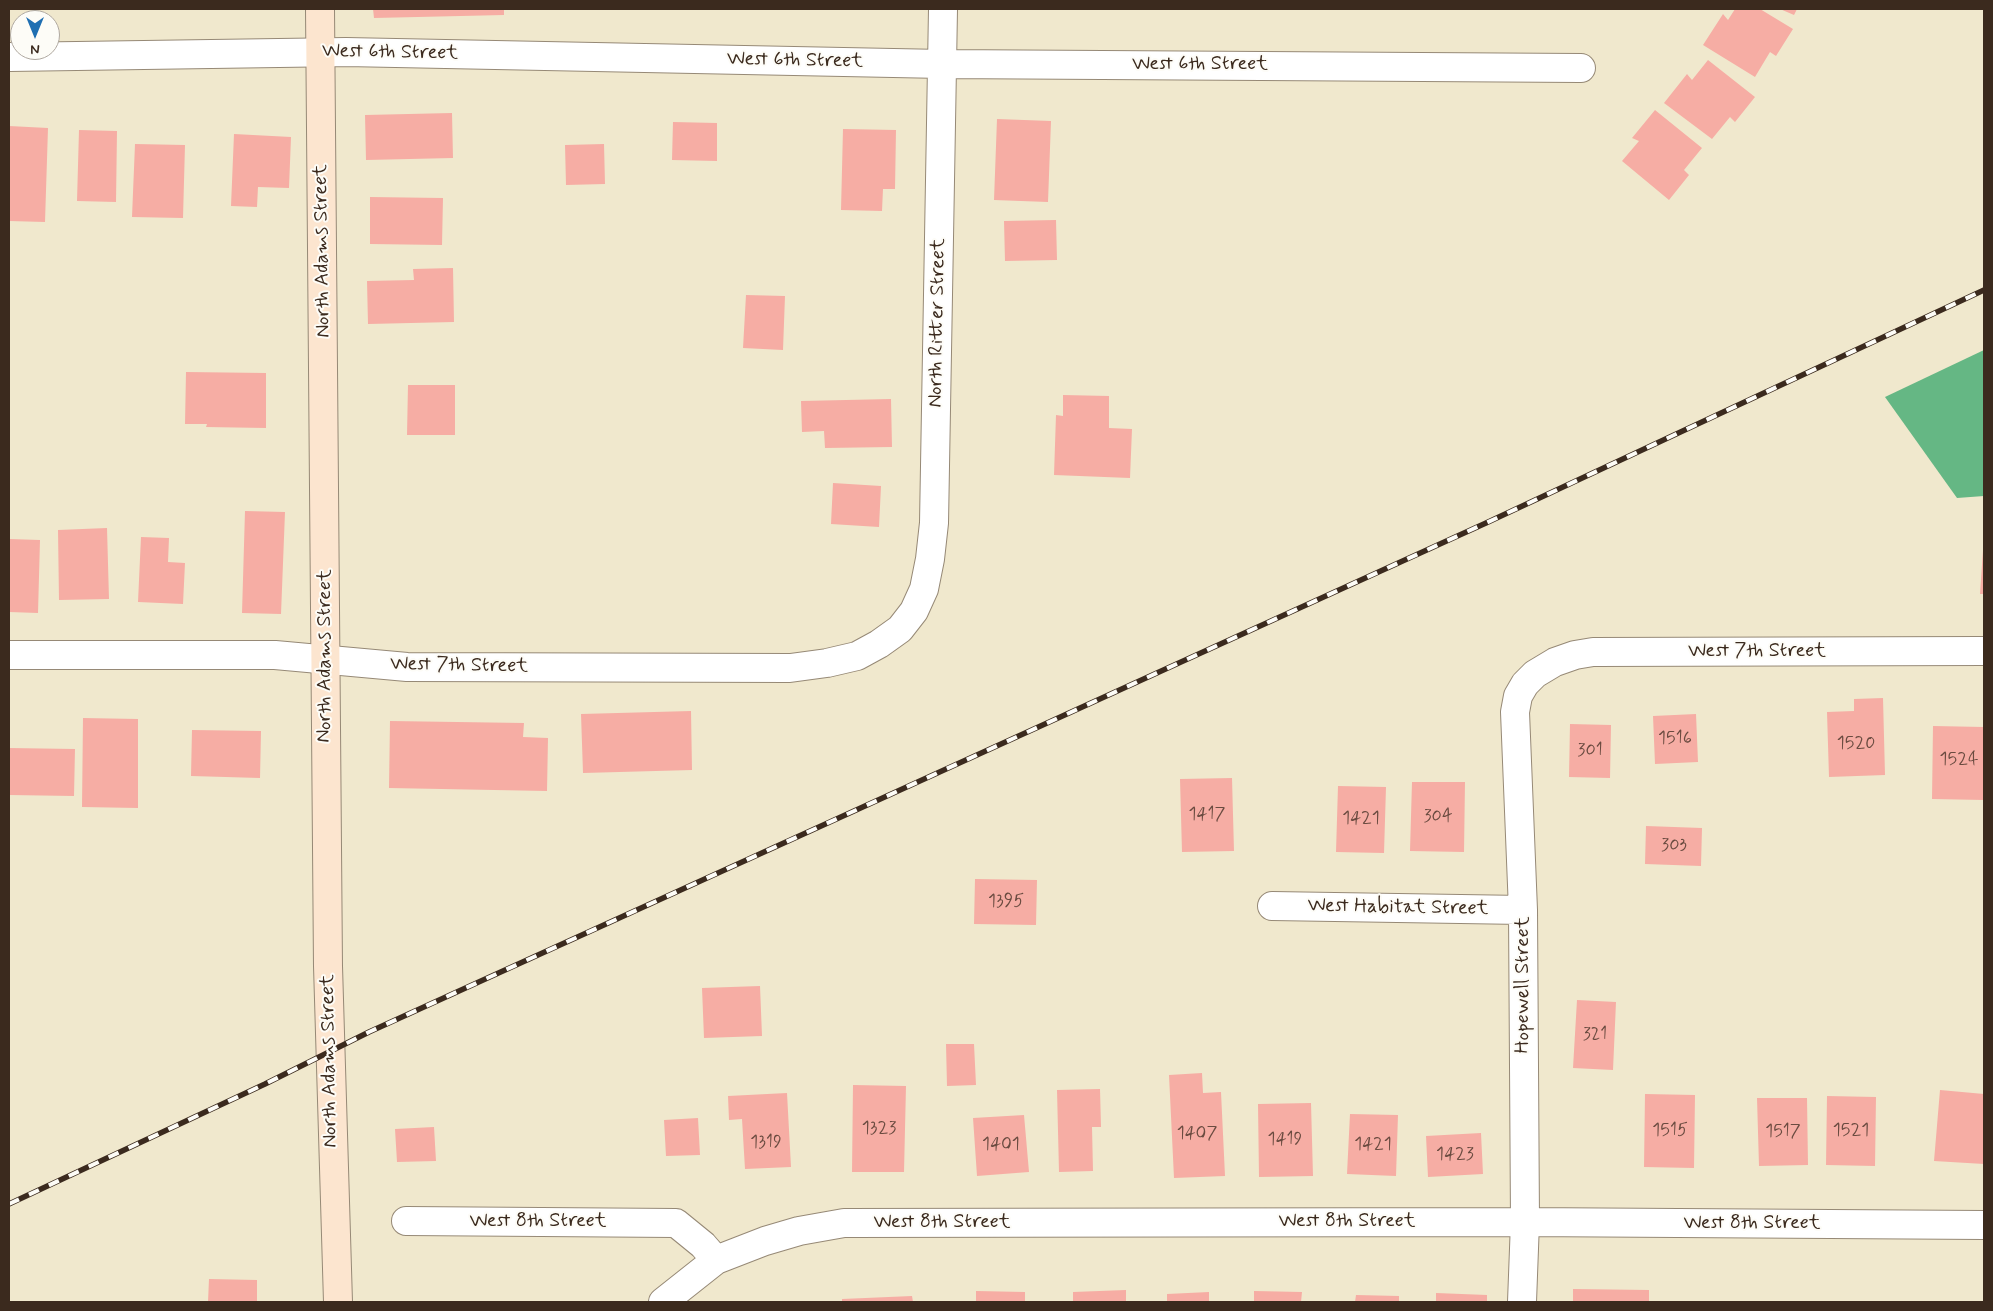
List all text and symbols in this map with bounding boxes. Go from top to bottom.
north arrow [10,10,60,60]
text: N [30,40,40,58]
street label: West 6th Street [322,40,458,66]
street label: West 6th Street [727,48,863,74]
street label: West 6th Street [1132,53,1268,77]
street label: North Adams Street [309,164,337,338]
street label: North Ritter Street [925,238,951,408]
street label: North Adams Street [314,569,338,743]
street label: West 7th Street [1688,640,1826,664]
street label: West 7th Street [390,653,528,679]
house number: 1516 [1658,728,1692,750]
house number: 1520 [1837,733,1875,755]
house number: 301 [1577,740,1603,762]
house number: 1524 [1940,749,1978,771]
house number: 1417 [1189,804,1225,826]
house number: 304 [1423,806,1453,828]
house number: 1421 [1342,808,1380,830]
house number: 303 [1661,835,1687,857]
house number: 1395 [988,891,1024,913]
street label: West Habitat Street [1307,894,1489,922]
street label: Hopewell Street [1512,916,1536,1054]
street label: North Adams Street [316,974,344,1148]
house number: 321 [1583,1024,1607,1046]
house number: 1323 [862,1118,896,1140]
house number: 1515 [1652,1120,1688,1142]
house number: 1521 [1833,1120,1869,1142]
house number: 1517 [1765,1121,1801,1143]
house number: 1407 [1177,1123,1217,1145]
house number: 1419 [1268,1129,1302,1151]
house number: 1319 [750,1132,782,1154]
house number: 1401 [982,1134,1020,1156]
house number: 1421 [1354,1134,1392,1156]
house number: 1423 [1436,1144,1474,1166]
street label: West 8th Street [469,1210,607,1234]
street label: West 8th Street [1278,1210,1416,1234]
street label: West 8th Street [873,1211,1011,1235]
street label: West 8th Street [1683,1212,1821,1236]

